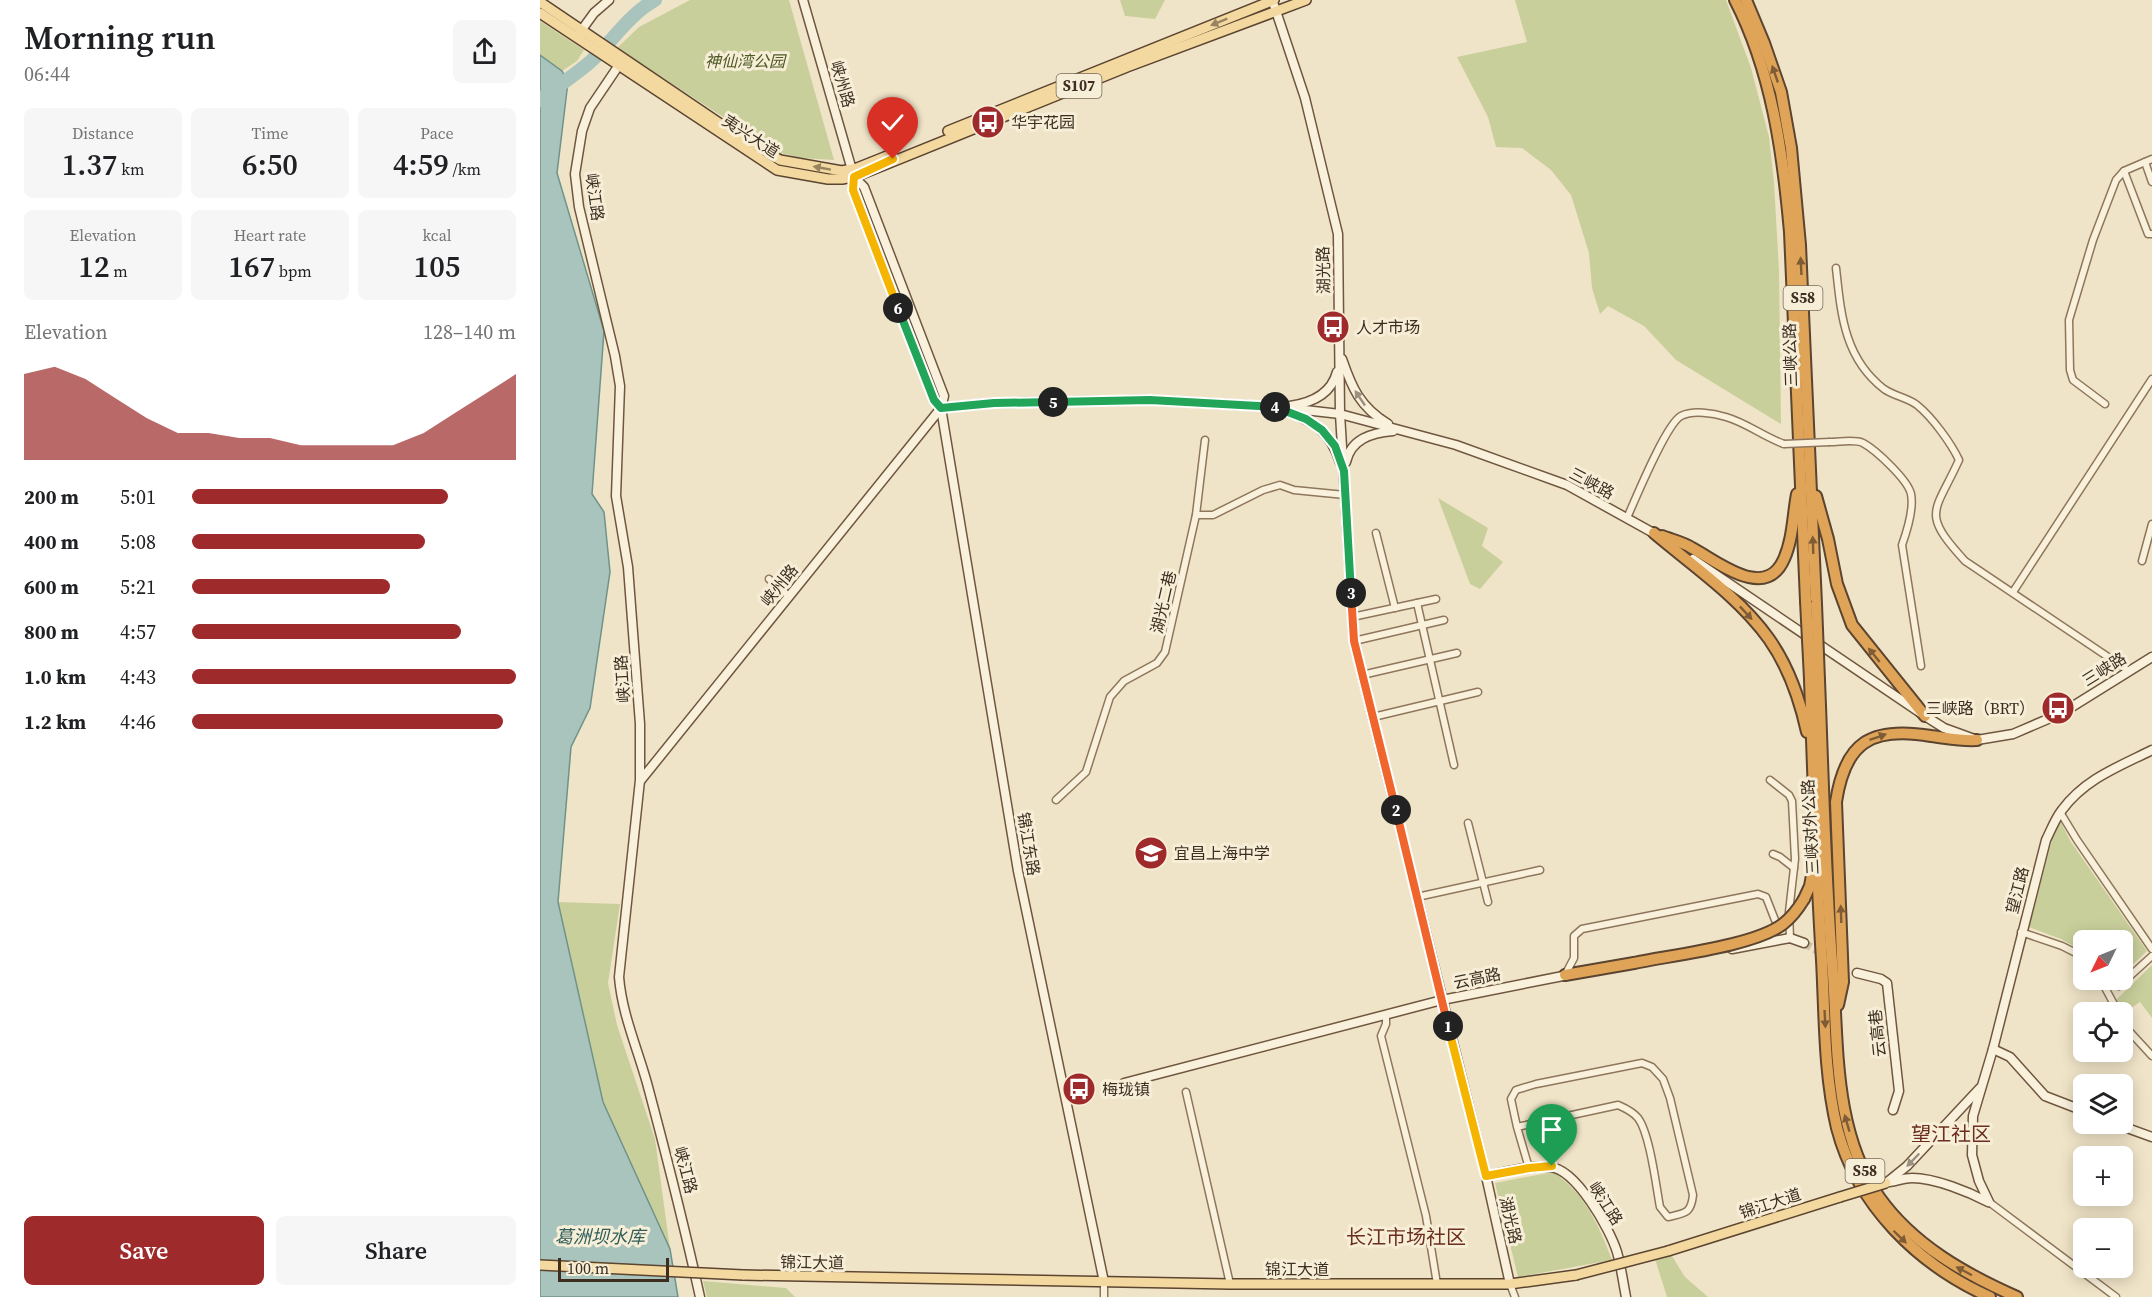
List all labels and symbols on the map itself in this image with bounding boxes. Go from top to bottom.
one-way arrow [1210,17,1228,27]
park label: 神仙湾公园 [705,50,787,72]
street label: 峡州路 [826,58,860,110]
one-way arrow [1769,65,1779,83]
road number: S107 [1056,74,1102,98]
pin [867,97,918,159]
bus stop icon: 华宇花园 [970,104,1006,140]
street label: 夷兴大道 [718,109,784,163]
place label: 华宇花园 [1011,111,1075,133]
one-way arrow [813,163,832,172]
street label: 峡江路 [581,172,609,222]
street label: 湖光路 [1312,246,1334,294]
one-way arrow [1797,257,1806,276]
road number: S58 [1784,286,1822,310]
pin: 6 [883,293,913,323]
bus stop icon: 人才市场 [1315,309,1351,345]
place label: 人才市场 [1356,316,1420,338]
street label: 三峡公路 [1778,323,1802,387]
pin: 5 [1038,387,1068,417]
one-way arrow [1354,391,1366,407]
pin: 4 [1260,392,1290,422]
street label: 三峡路 [1566,462,1618,504]
one-way arrow [1809,536,1818,555]
street label: 峡州路 [755,559,803,611]
street label: 湖光二巷 [1145,568,1181,636]
pin: 3 [1336,578,1366,608]
one-way arrow [1739,605,1752,620]
one-way arrow [1868,647,1881,663]
street label: 三峡路 [2078,647,2130,691]
street label: 峡江路 [609,654,635,704]
bus stop icon: 三峡路（BRT） [2040,690,2076,726]
place label: 三峡路（BRT） [1926,697,2035,719]
one-way arrow [1869,732,1887,741]
street label: 三峡对外公路 [1797,778,1823,876]
pin: 2 [1381,795,1411,825]
street label: 锦江东路 [1013,811,1045,877]
school or university icon: 宜昌上海中学 [1133,835,1169,871]
place label: 宜昌上海中学 [1174,842,1270,864]
street label: 望江路 [2001,864,2033,916]
one-way arrow [1836,905,1845,924]
north arrow [2073,930,2133,990]
street label: 云高路 [1451,962,1503,994]
street label: 云高巷 [1864,1008,1890,1058]
one-way arrow [1820,1010,1830,1029]
pin: 1 [1433,1011,1463,1041]
bus stop icon: 梅珑镇 [1061,1071,1097,1107]
place label: 梅珑镇 [1102,1078,1150,1100]
pin [1526,1104,1577,1166]
one-way arrow [1842,1114,1852,1132]
district label: 望江社区 [1911,1120,1991,1148]
street label: 峡江路 [669,1144,703,1196]
one-way arrow [1906,1152,1920,1166]
road number: S58 [1846,1159,1884,1183]
street label: 峡江路 [1584,1177,1628,1229]
street label: 锦江大道 [1736,1183,1804,1223]
street label: 湖光路 [1495,1194,1527,1246]
district label: 长江市场社区 [1346,1223,1466,1251]
water label: 葛洲坝水库 [555,1224,648,1249]
one-way arrow [1893,1229,1907,1243]
street label: 锦江大道 [780,1250,844,1274]
scale bar [558,1255,669,1282]
street label: 锦江大道 [1265,1258,1329,1280]
one-way arrow [1956,1266,1973,1276]

